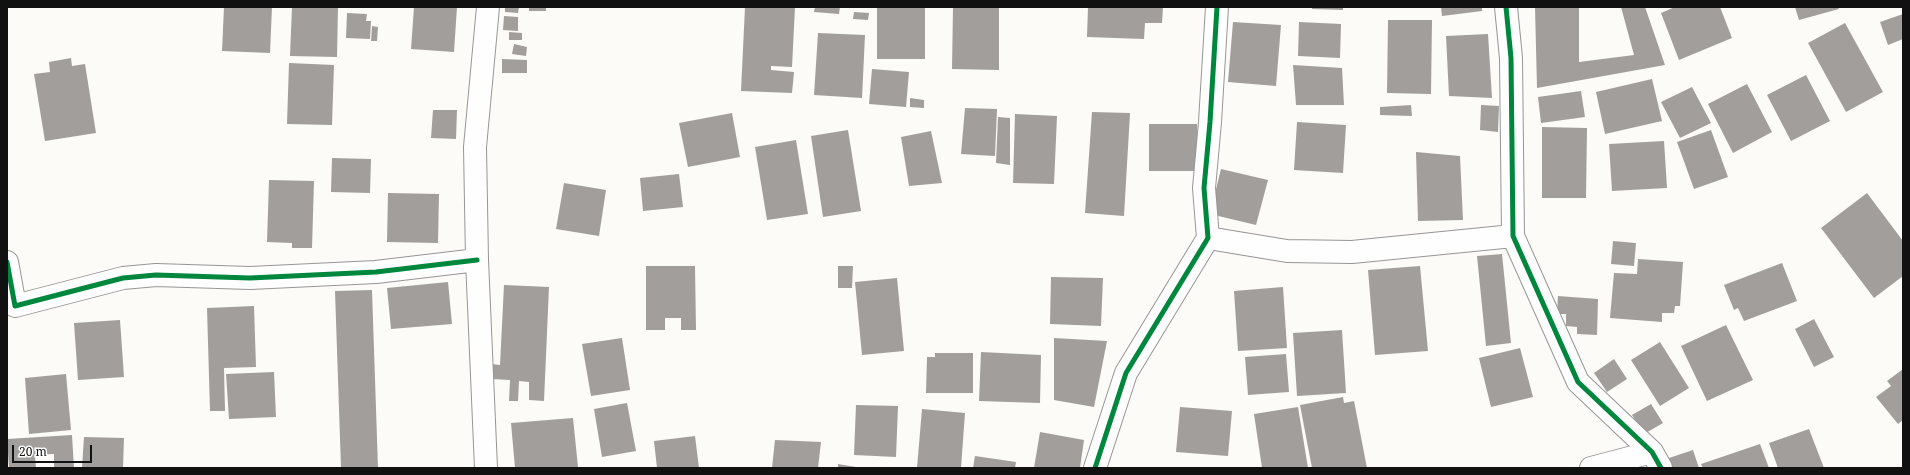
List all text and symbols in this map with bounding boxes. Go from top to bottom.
scale bar [14,437,94,463]
text: 20 m [19,443,47,460]

